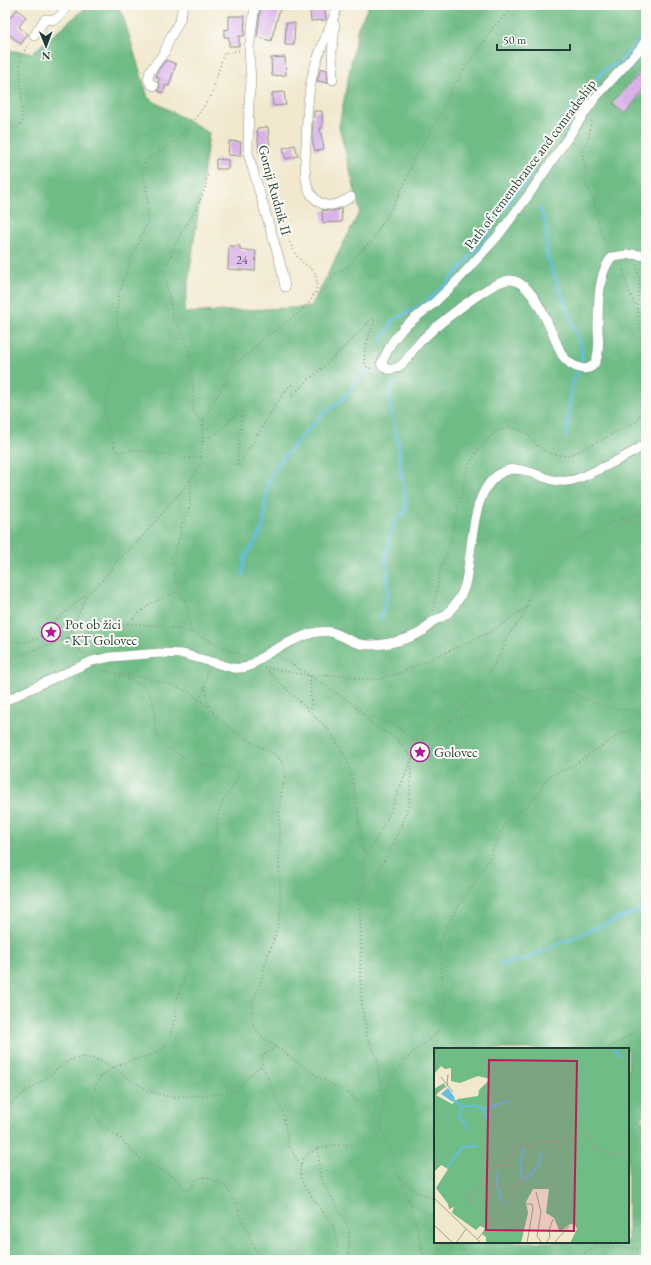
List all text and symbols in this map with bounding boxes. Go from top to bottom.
north arrow [26,26,66,66]
scale bar [497,26,570,52]
text: 50 m [503,32,527,48]
text: N [42,49,51,63]
street label: Path of remembrance and comradeship [460,75,600,253]
street label: Gornji Rudnik II [254,143,296,237]
house number: 24 [236,252,248,268]
place label: Pot ob žici - KT Golovec [65,615,137,649]
place icon: Pot ob žici - KT Golovec [40,621,62,643]
place icon: Golovec [409,741,431,763]
place label: Golovec [434,743,478,761]
inset map [434,1048,629,1243]

